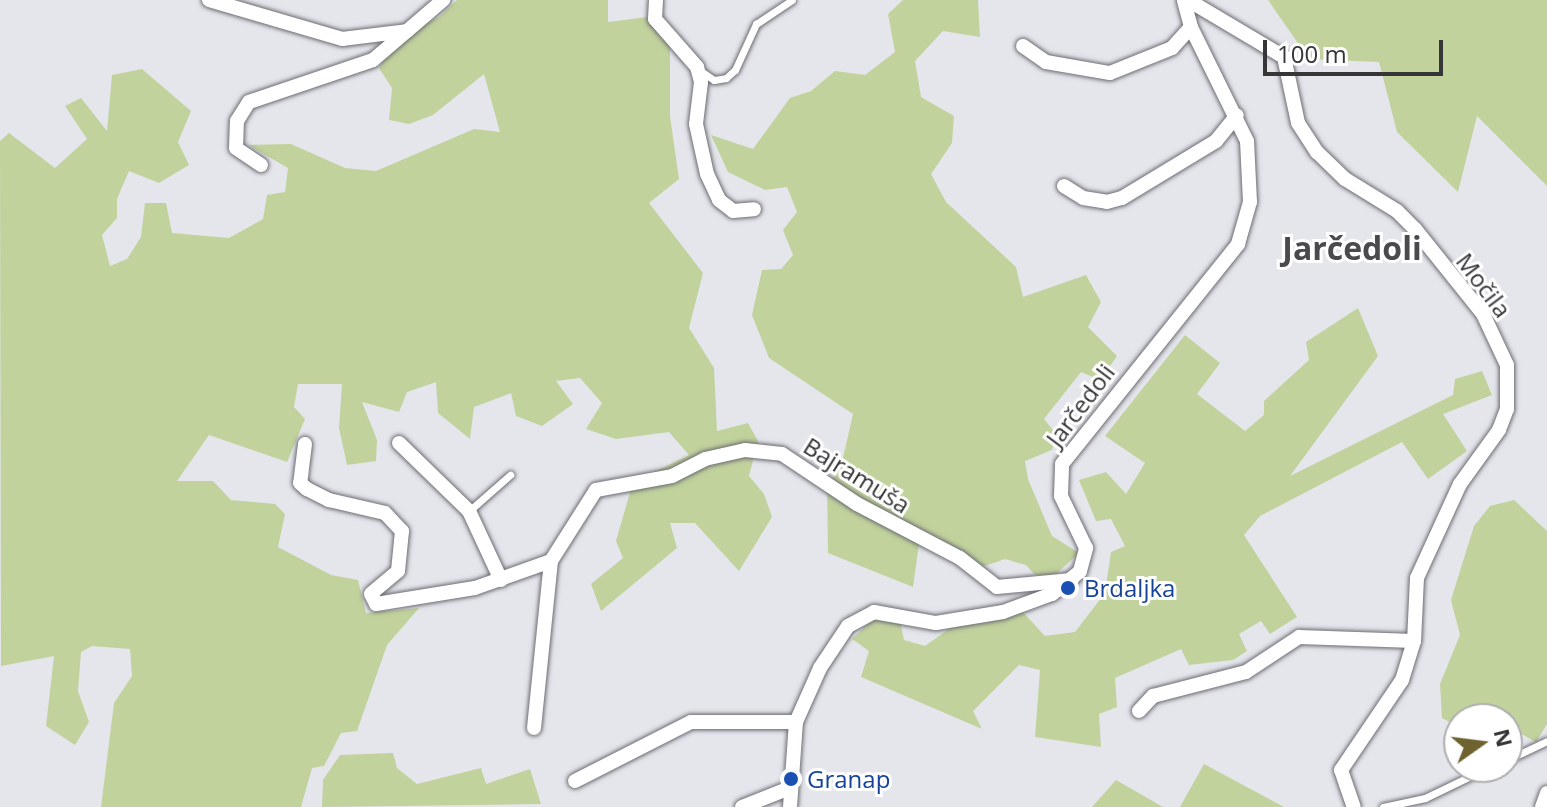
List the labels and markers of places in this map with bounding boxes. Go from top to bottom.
place label: Brdaljka [1084,574,1175,602]
marker: Brdaljka [1059,579,1077,597]
place label: Granap [807,765,890,793]
marker: Granap [782,770,800,788]

